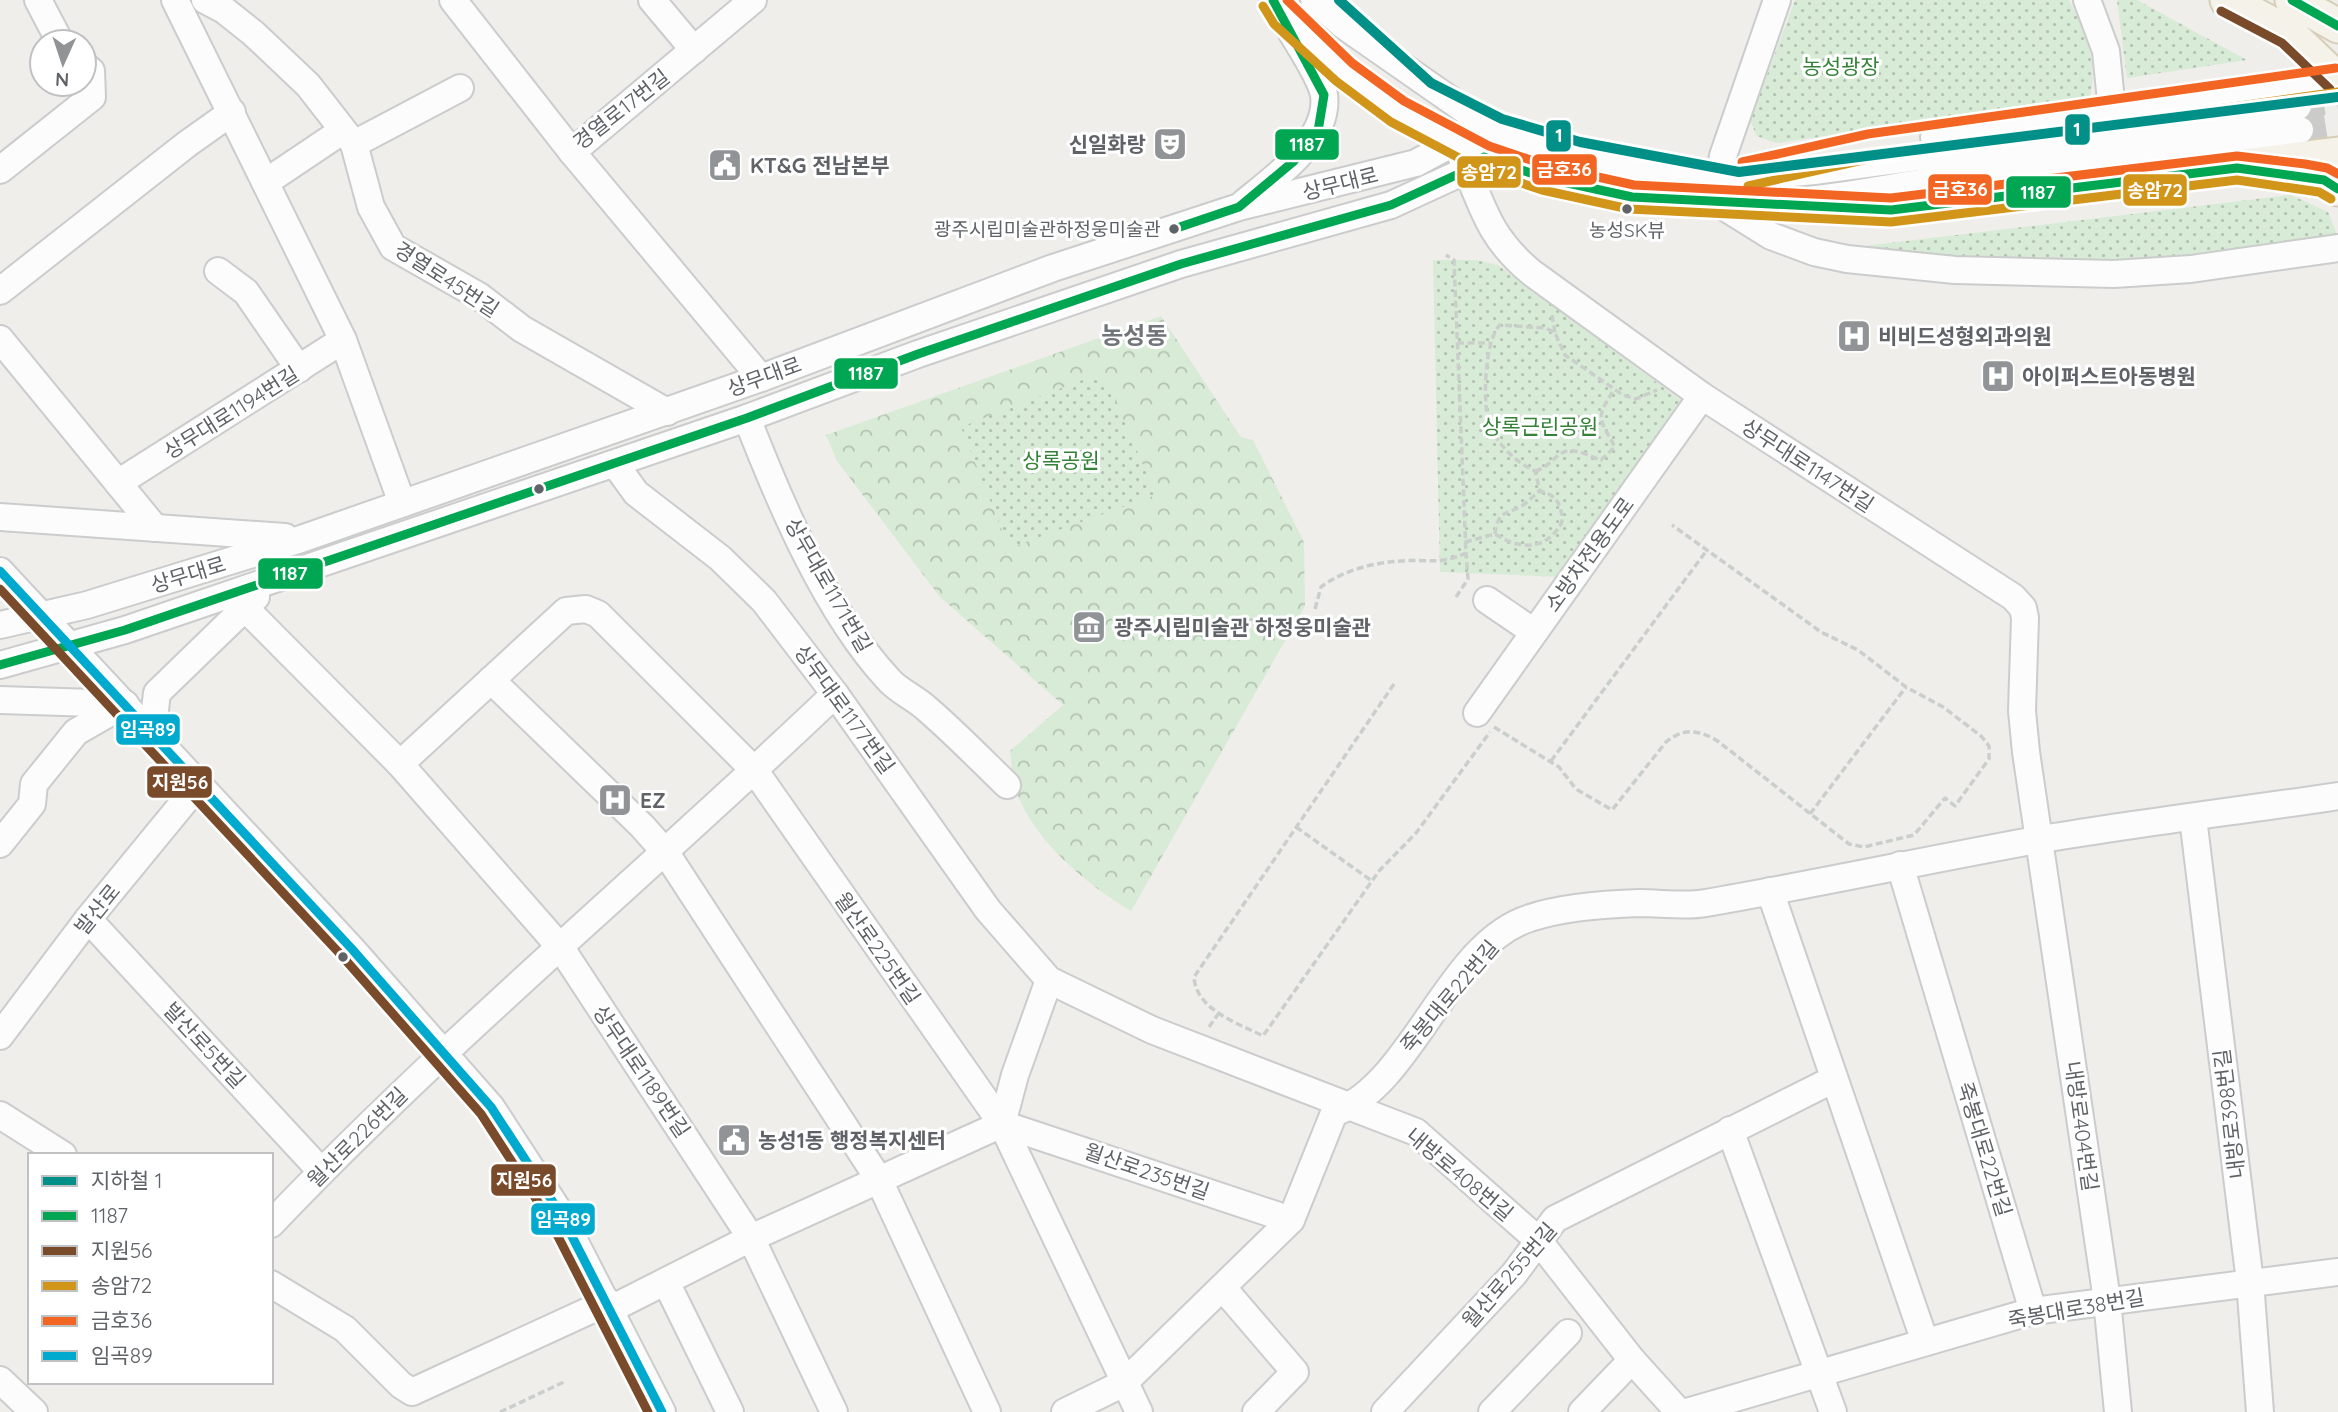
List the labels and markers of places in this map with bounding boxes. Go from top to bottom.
theatre icon: 신일화랑 [1151,125,1189,163]
place label: 신일화랑 [1069,131,1146,157]
public building icon: KT&G 전남본부 [706,146,744,184]
place label: KT&G 전남본부 [750,152,890,178]
marker: 농성SK뷰 [1620,202,1634,216]
place label: 광주시립미술관하정웅미술관 [934,217,1161,241]
place label: 농성SK뷰 [1589,218,1665,242]
marker: 광주시립미술관하정웅미술관 [1167,222,1181,236]
hospital icon: 비비드성형외과의원 [1835,317,1873,355]
place label: 비비드성형외과의원 [1878,323,2052,349]
hospital icon: 아이퍼스트아동병원 [1979,357,2017,395]
place label: 아이퍼스트아동병원 [2022,363,2196,389]
unlabelled marker [532,482,546,496]
museum icon: 광주시립미술관 하정웅미술관 [1070,608,1108,646]
place label: 광주시립미술관 하정웅미술관 [1114,614,1371,640]
hospital icon: EZ [596,781,634,819]
place label: EZ [640,787,666,813]
unlabelled marker [336,950,350,964]
public building icon: 농성1동 행정복지센터 [715,1121,753,1159]
place label: 농성1동 행정복지센터 [758,1127,946,1153]

